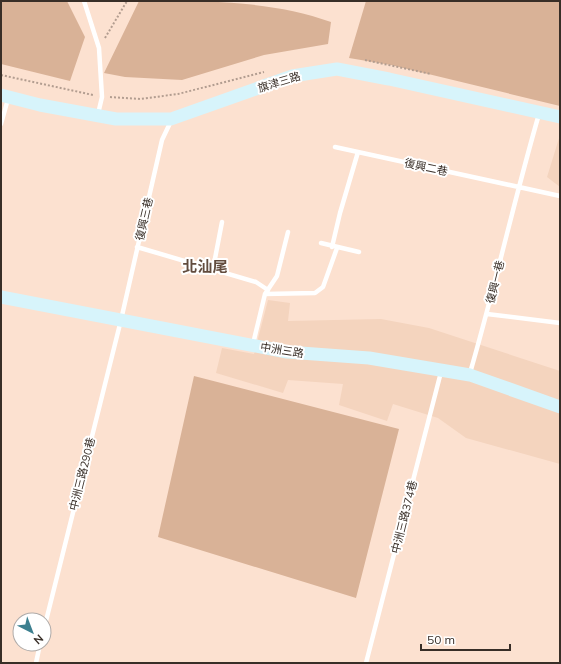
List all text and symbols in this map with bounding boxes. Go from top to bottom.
street label: 旗津三路 [256,69,302,95]
street label: 復興二巷 [403,156,449,178]
street label: 復興三巷 [132,196,156,242]
district label: 北汕尾 [182,257,228,276]
street label: 復興一巷 [483,259,507,305]
street label: 中洲三路 [259,340,305,360]
street label: 中洲三路290巷 [66,436,98,512]
street label: 中洲三路374巷 [388,479,420,555]
north arrow [12,612,52,652]
scale bar [421,626,510,652]
text: N [31,631,46,647]
text: 50 m [427,632,455,647]

